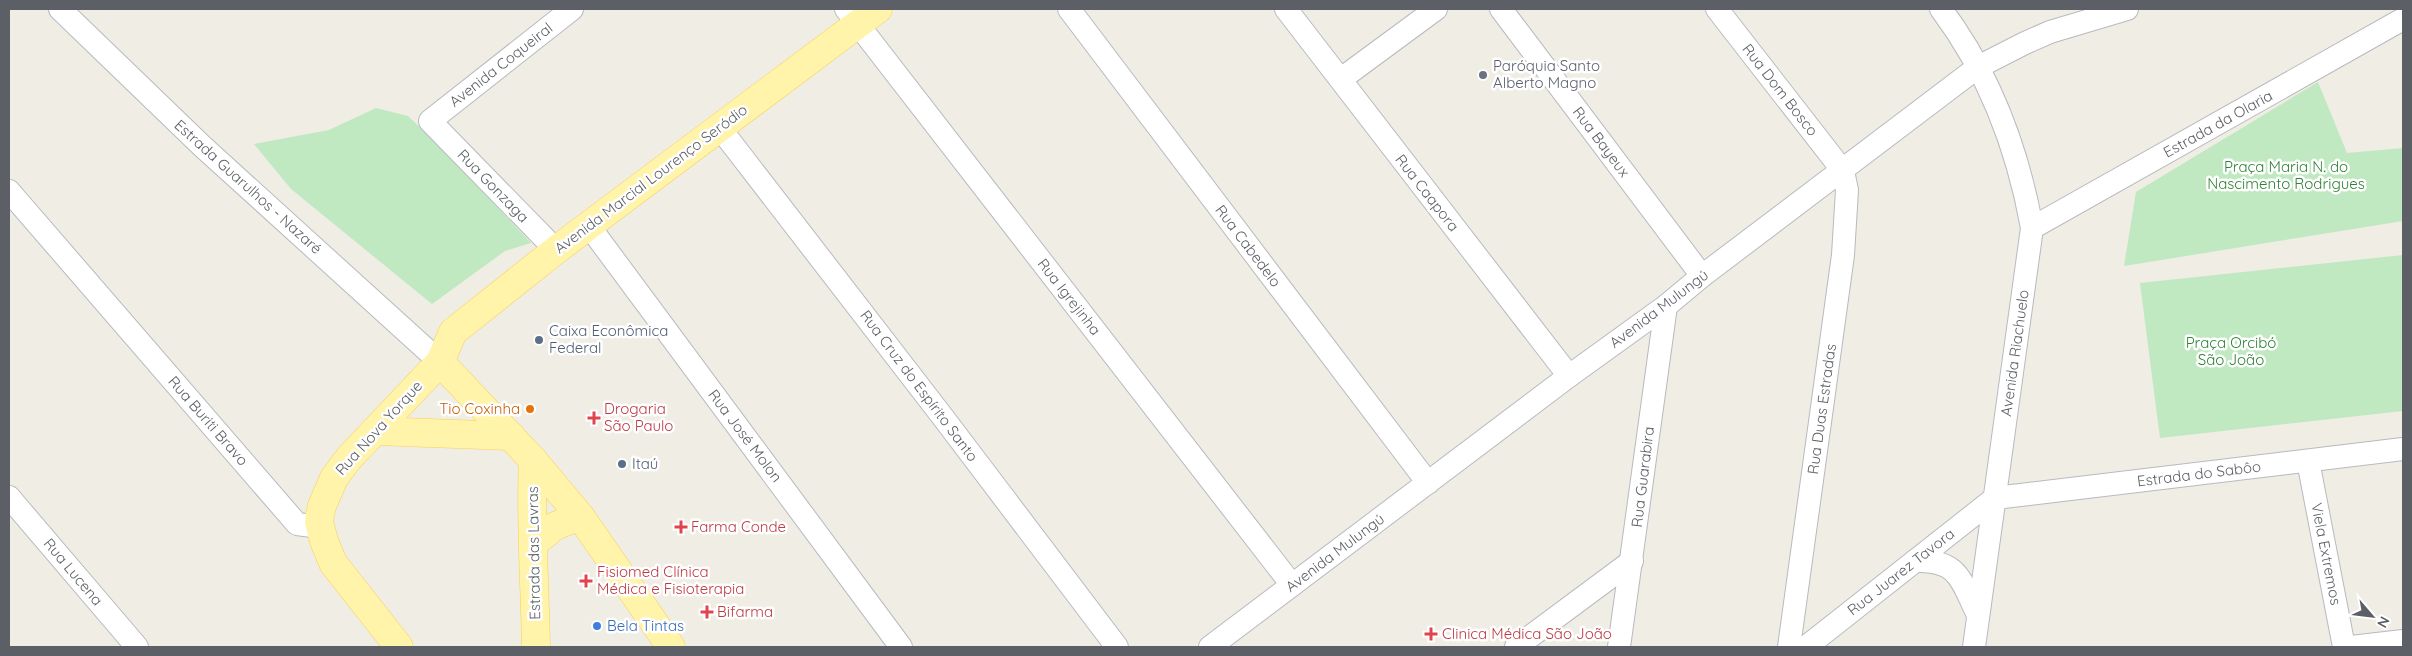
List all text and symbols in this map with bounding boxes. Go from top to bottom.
street label: Avenida Coqueiral [445,18,556,111]
street label: Rua Dom Bosco [1738,40,1822,140]
place label: Paróquia Santo Alberto Magno [1493,56,1600,92]
marker: Paróquia Santo Alberto Magno [1477,69,1489,81]
street label: Estrada da Olaria [2160,86,2276,161]
street label: Avenida Marcial Lourenço Seródio [551,100,751,257]
street label: Rua Bayeux [1569,103,1634,181]
street label: Estrada Guarulhos - Nazaré [171,115,326,258]
street label: Rua Gonzaga [454,145,533,226]
street label: Rua Caapora [1391,150,1463,235]
park label: Praça Maria N. do Nascimento Rodrigues [2207,157,2365,193]
street label: Rua Cabedelo [1211,201,1285,291]
street label: Rua Igrejinha [1034,255,1105,339]
street label: Avenida Mulungú [1605,265,1712,352]
street label: Avenida Riachuelo [1996,288,2033,418]
street label: Rua Cruz do Espírito Santo [856,306,983,465]
place label: Caixa Econômica Federal [549,321,668,357]
park label: Praça Orcibó São João [2186,333,2276,369]
marker: Caixa Econômica Federal [533,334,545,346]
street label: Rua Duas Estradas [1803,342,1840,475]
street label: Rua Buriti Bravo [164,372,252,469]
street label: Rua Nova Yorque [331,376,426,479]
street label: Rua José Molon [704,386,786,486]
place label: Tio Coxinha [439,399,520,418]
place label: Drogaria São Paulo [604,399,673,435]
marker: Tio Coxinha [524,403,536,415]
marker: Drogaria São Paulo [588,412,600,424]
street label: Rua Guarabira [1627,425,1658,528]
place label: Itaú [632,454,658,473]
street label: Estrada do Sabôo [2136,456,2262,491]
marker: Itaú [616,458,628,470]
street label: Estrada das Lavras [523,486,544,620]
street label: Viela Extremos [2307,501,2346,607]
street label: Avenida Mulungú [1281,509,1388,596]
place label: Farma Conde [691,517,786,536]
marker: Farma Conde [675,521,687,533]
street label: Rua Juarez Tavora [1843,524,1958,619]
street label: Rua Lucena [40,534,107,609]
place label: Fisiomed Clínica Médica e Fisioterapia [597,562,744,598]
marker: Fisiomed Clínica Médica e Fisioterapia [579,574,593,588]
north arrow [2347,591,2397,641]
place label: Bifarma [717,602,773,621]
marker: Bifarma [701,606,713,618]
text: N [2373,613,2394,631]
place label: Bela Tintas [607,616,684,635]
marker: Bela Tintas [591,620,603,632]
place label: Clinica Médica São João [1442,624,1612,643]
marker: Clinica Médica São João [1424,627,1438,641]

